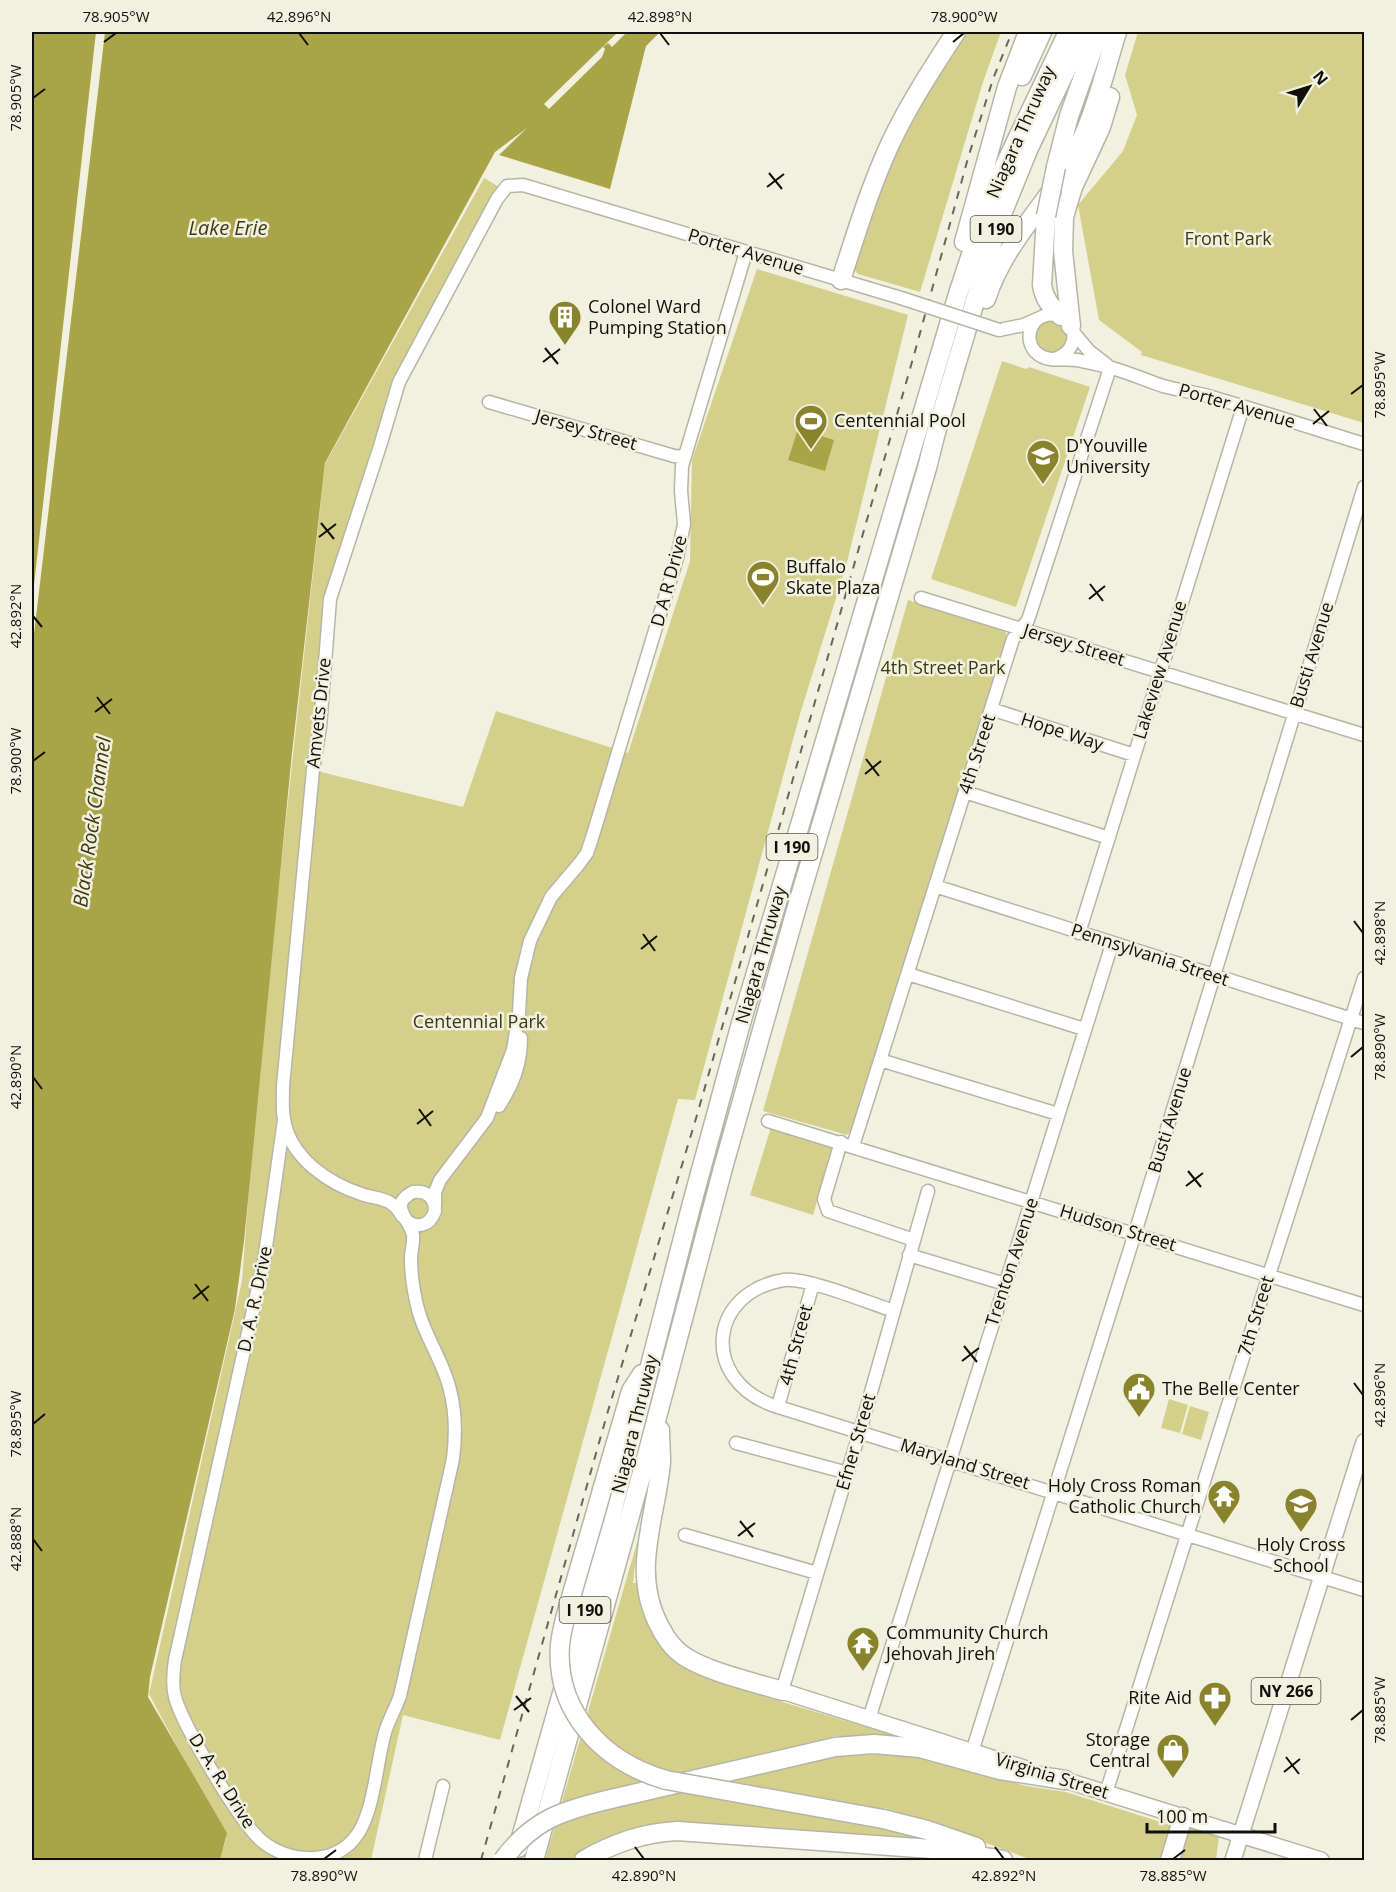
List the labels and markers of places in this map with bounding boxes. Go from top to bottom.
place label: Colonel Ward Pumping Station [588,294,727,339]
building icon: Colonel Ward Pumping Station [547,299,583,346]
sports icon: Centennial Pool [793,403,829,450]
place label: Centennial Pool [834,408,966,432]
place label: D'Youville University [1066,433,1151,478]
school or university icon: D'Youville University [1025,438,1061,485]
place label: Buffalo Skate Plaza [786,554,880,599]
sports icon: Buffalo Skate Plaza [745,559,781,606]
public building icon: The Belle Center [1121,1371,1157,1418]
place label: The Belle Center [1162,1376,1300,1400]
place label: Holy Cross Roman Catholic Church [1048,1473,1201,1518]
temple icon: Holy Cross Roman Catholic Church [1206,1478,1242,1525]
school or university icon: Holy Cross School [1283,1486,1319,1533]
place label: Holy Cross School [1256,1532,1346,1577]
place label: Community Church Jehovah Jireh [884,1620,1049,1665]
temple icon: Community Church Jehovah Jireh [845,1625,881,1672]
pharmacy icon: Rite Aid [1197,1680,1233,1727]
place label: Rite Aid [1128,1685,1192,1709]
place label: Storage Central [1086,1727,1150,1772]
shop icon: Storage Central [1155,1732,1191,1779]

